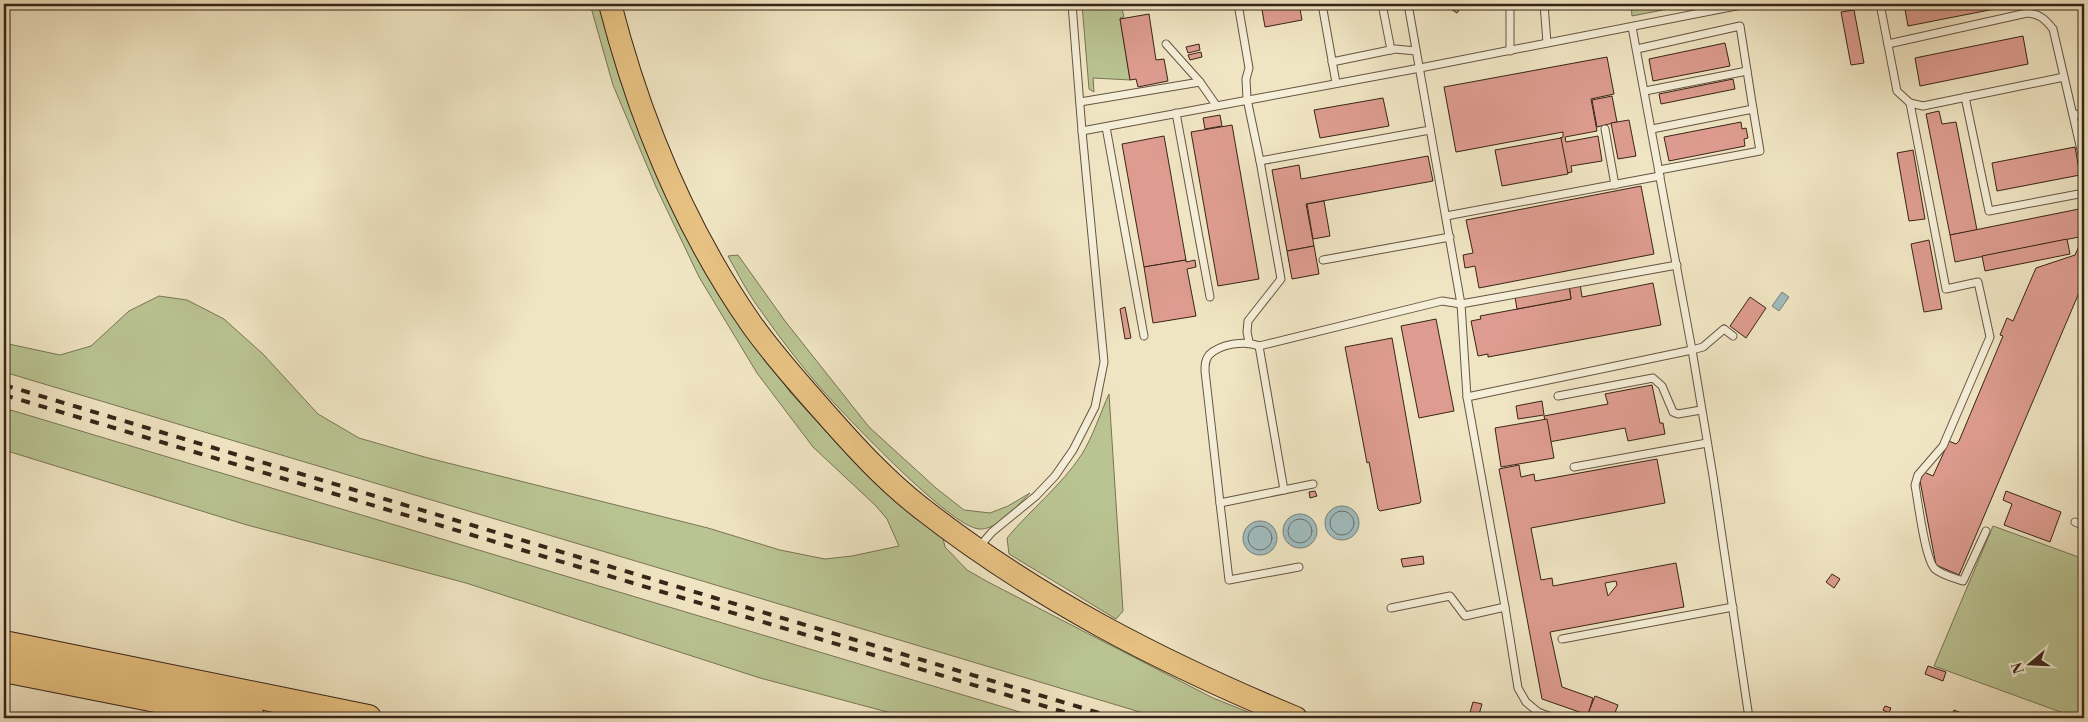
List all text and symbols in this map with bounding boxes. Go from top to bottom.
north arrow [2006,640,2056,690]
text: N [2008,660,2029,676]

